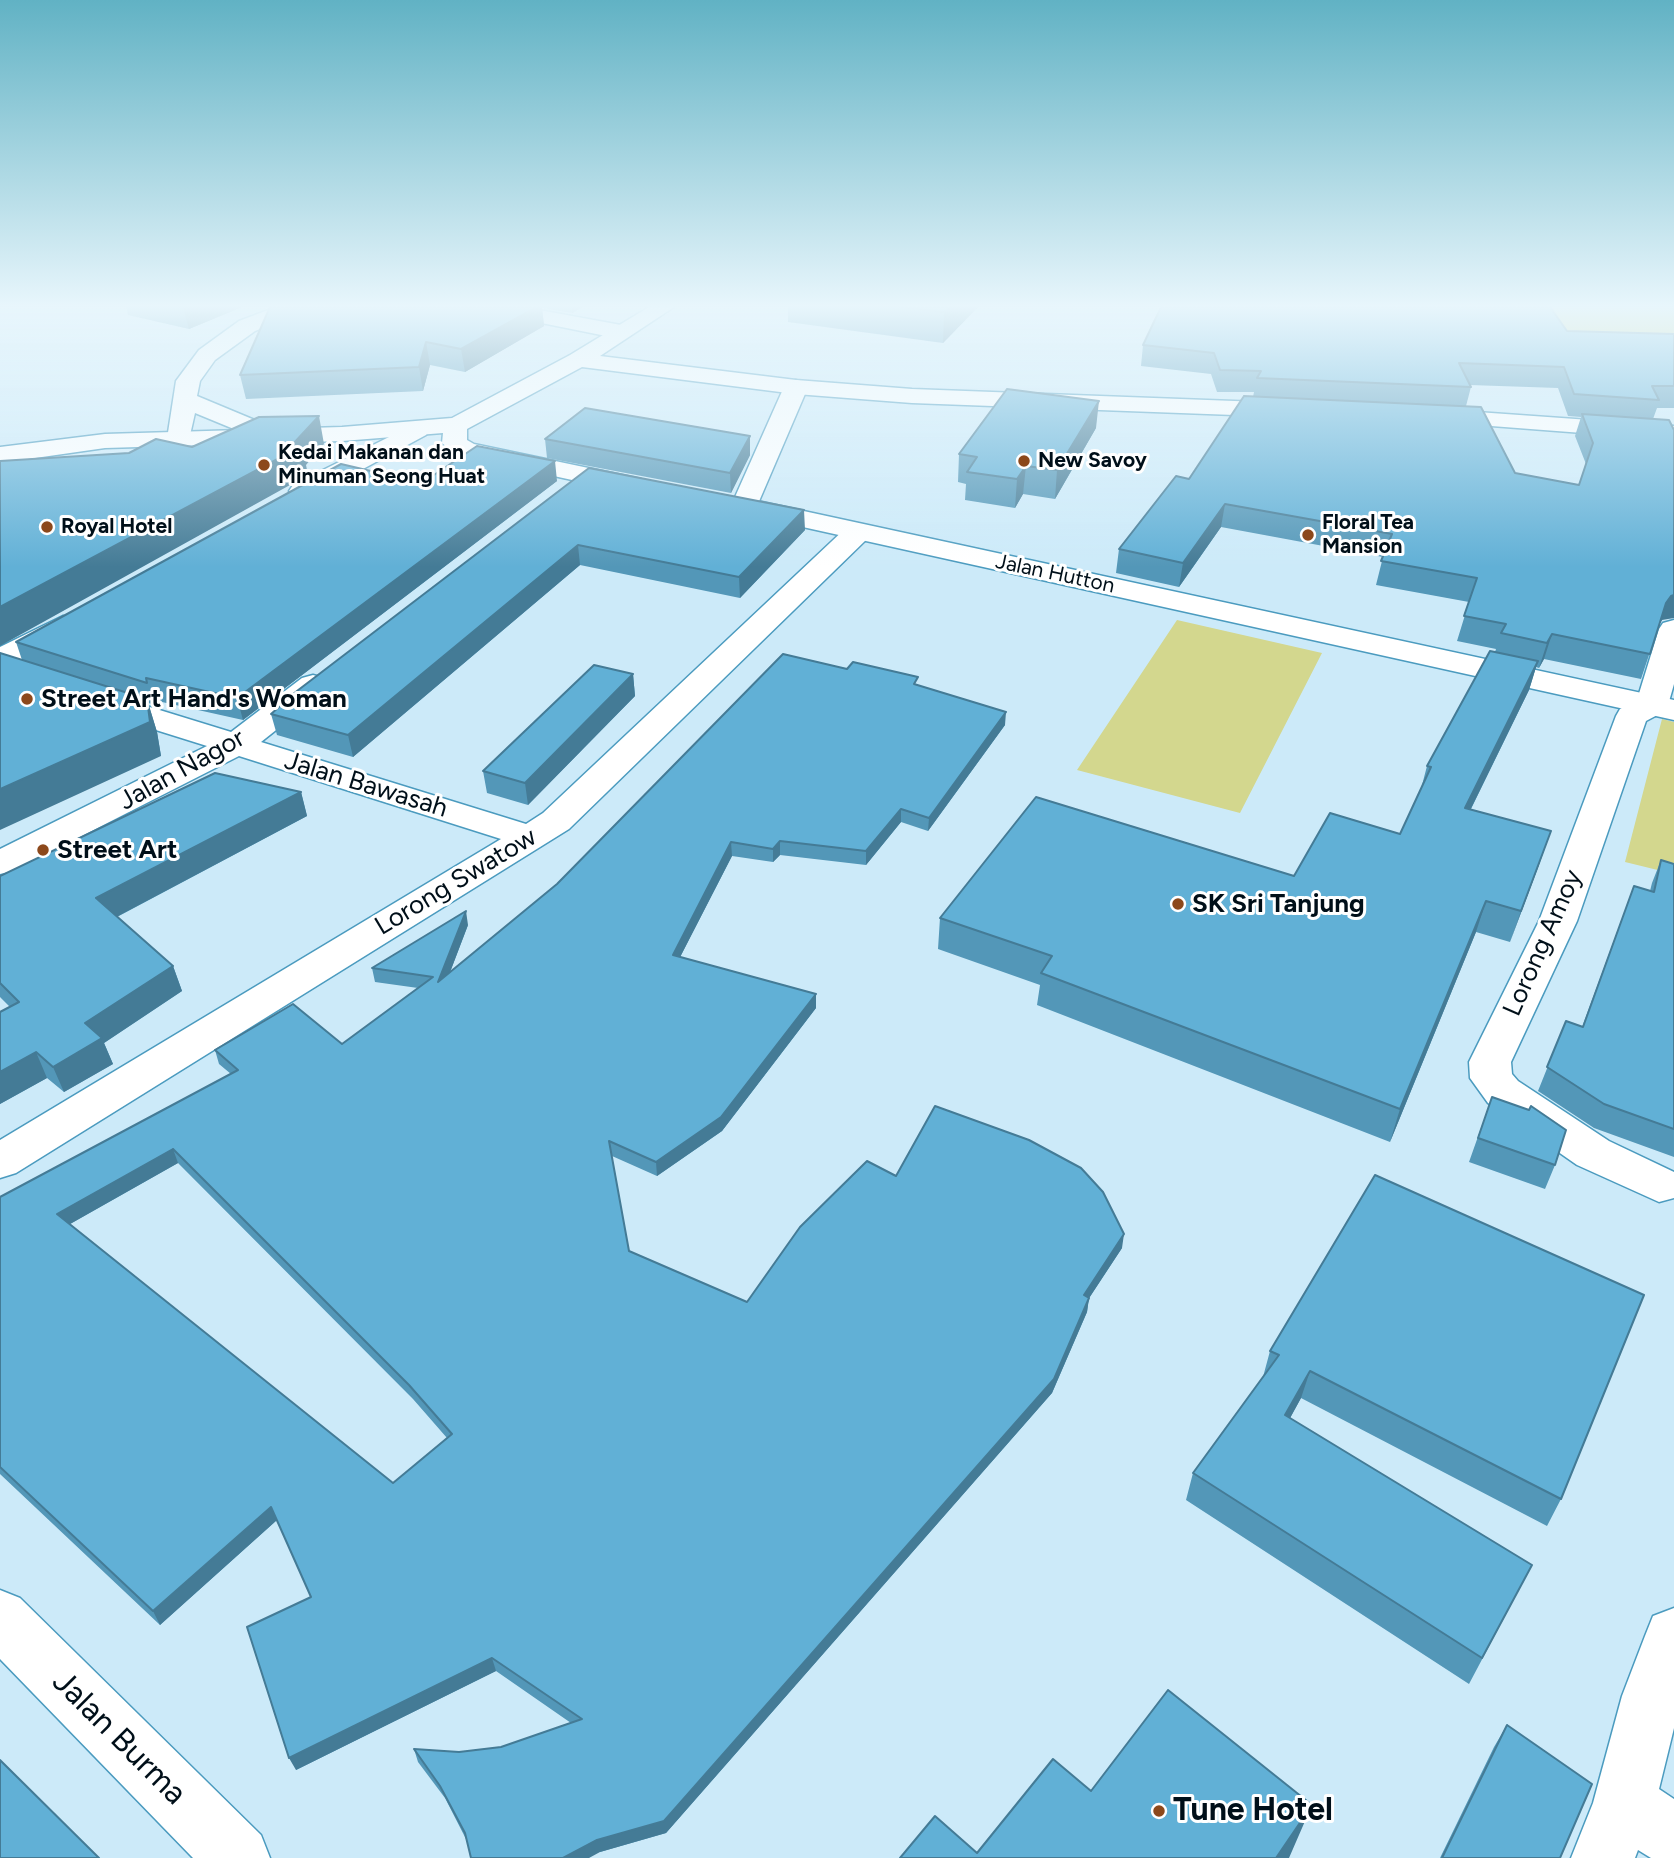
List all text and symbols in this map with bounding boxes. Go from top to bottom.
place label: Kedai Makanan dan Minuman Seong Huat [278,440,485,490]
place label: New Savoy [1038,448,1147,474]
marker: New Savoy [1016,453,1032,469]
marker: Kedai Makanan dan Minuman Seong Huat [256,457,272,473]
place label: Floral Tea Mansion [1322,510,1414,560]
place label: Royal Hotel [61,514,172,540]
marker: Royal Hotel [39,519,55,535]
marker: Floral Tea Mansion [1300,527,1316,543]
street label: Jalan Hutton [993,549,1117,599]
place label: Street Art Hand's Woman [41,683,347,715]
marker: Street Art Hand's Woman [19,691,35,707]
street label: Jalan Nagor [114,723,250,817]
street label: Jalan Bawasah [281,745,451,825]
street label: Lorong Swatow [370,822,542,942]
place label: Street Art [57,834,177,866]
marker: Street Art [35,842,51,858]
street label: Lorong Amoy [1497,865,1589,1021]
place label: SK Sri Tanjung [1192,888,1365,920]
marker: SK Sri Tanjung [1170,896,1186,912]
street label: Jalan Burma [44,1663,194,1813]
place label: Tune Hotel [1173,1792,1333,1830]
marker: Tune Hotel [1151,1803,1167,1819]

